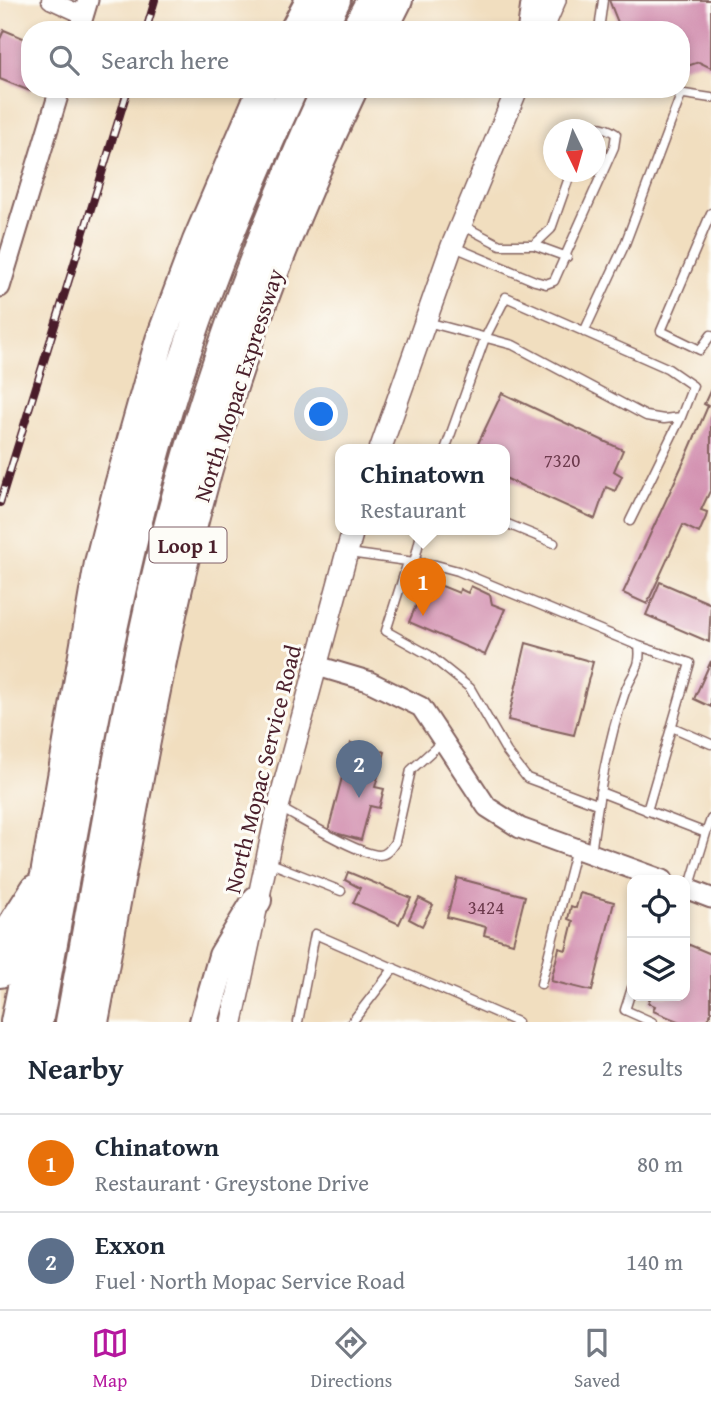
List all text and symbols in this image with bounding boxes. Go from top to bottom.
search box [21,21,690,98]
text: Search here [101,40,229,79]
icon: search [45,41,83,79]
north arrow [543,119,606,182]
street label: North Mopac Expressway [185,263,292,506]
your location [304,397,338,431]
popup [335,444,510,535]
house number: 7320 [544,446,580,474]
text: Chinatown [360,454,485,493]
text: Restaurant [360,493,466,526]
road number: Loop 1 [150,528,227,562]
pin: 1 [400,558,446,616]
street label: North Mopac Service Road [215,641,309,897]
pin: 2 [336,740,382,798]
map controls [627,875,690,1001]
button: locate [627,875,690,938]
house number: 3424 [468,893,504,921]
button: layers [627,938,690,1001]
text: Nearby [28,1046,124,1090]
text: 2 results [602,1051,683,1084]
text: Chinatown [95,1127,219,1166]
text: 1 [45,1147,57,1180]
text: 80 m [637,1147,683,1180]
text: Restaurant · Greystone Drive [95,1166,369,1199]
text: Exxon [95,1225,165,1264]
text: 2 [45,1245,57,1278]
text: 140 m [626,1245,683,1278]
text: Fuel · North Mopac Service Road [95,1264,405,1297]
tab: Map [91,1324,129,1394]
tab: Directions [311,1324,392,1394]
tab: Saved [574,1324,620,1394]

